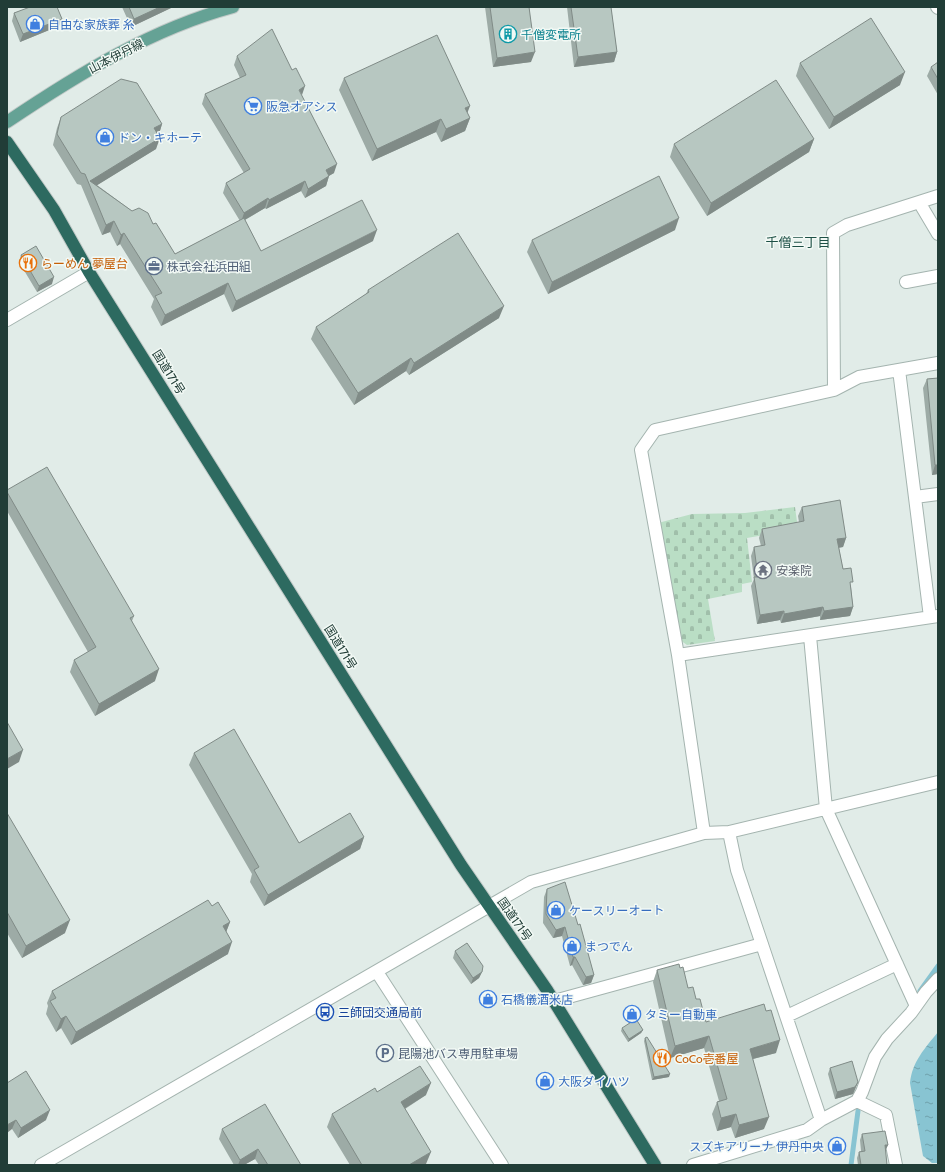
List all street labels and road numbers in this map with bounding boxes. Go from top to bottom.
street label: 山本伊丹線 [86,36,146,76]
street label: 国道171号 [149,347,189,397]
street label: 国道171号 [321,622,361,672]
street label: 国道171号 [495,894,535,944]

